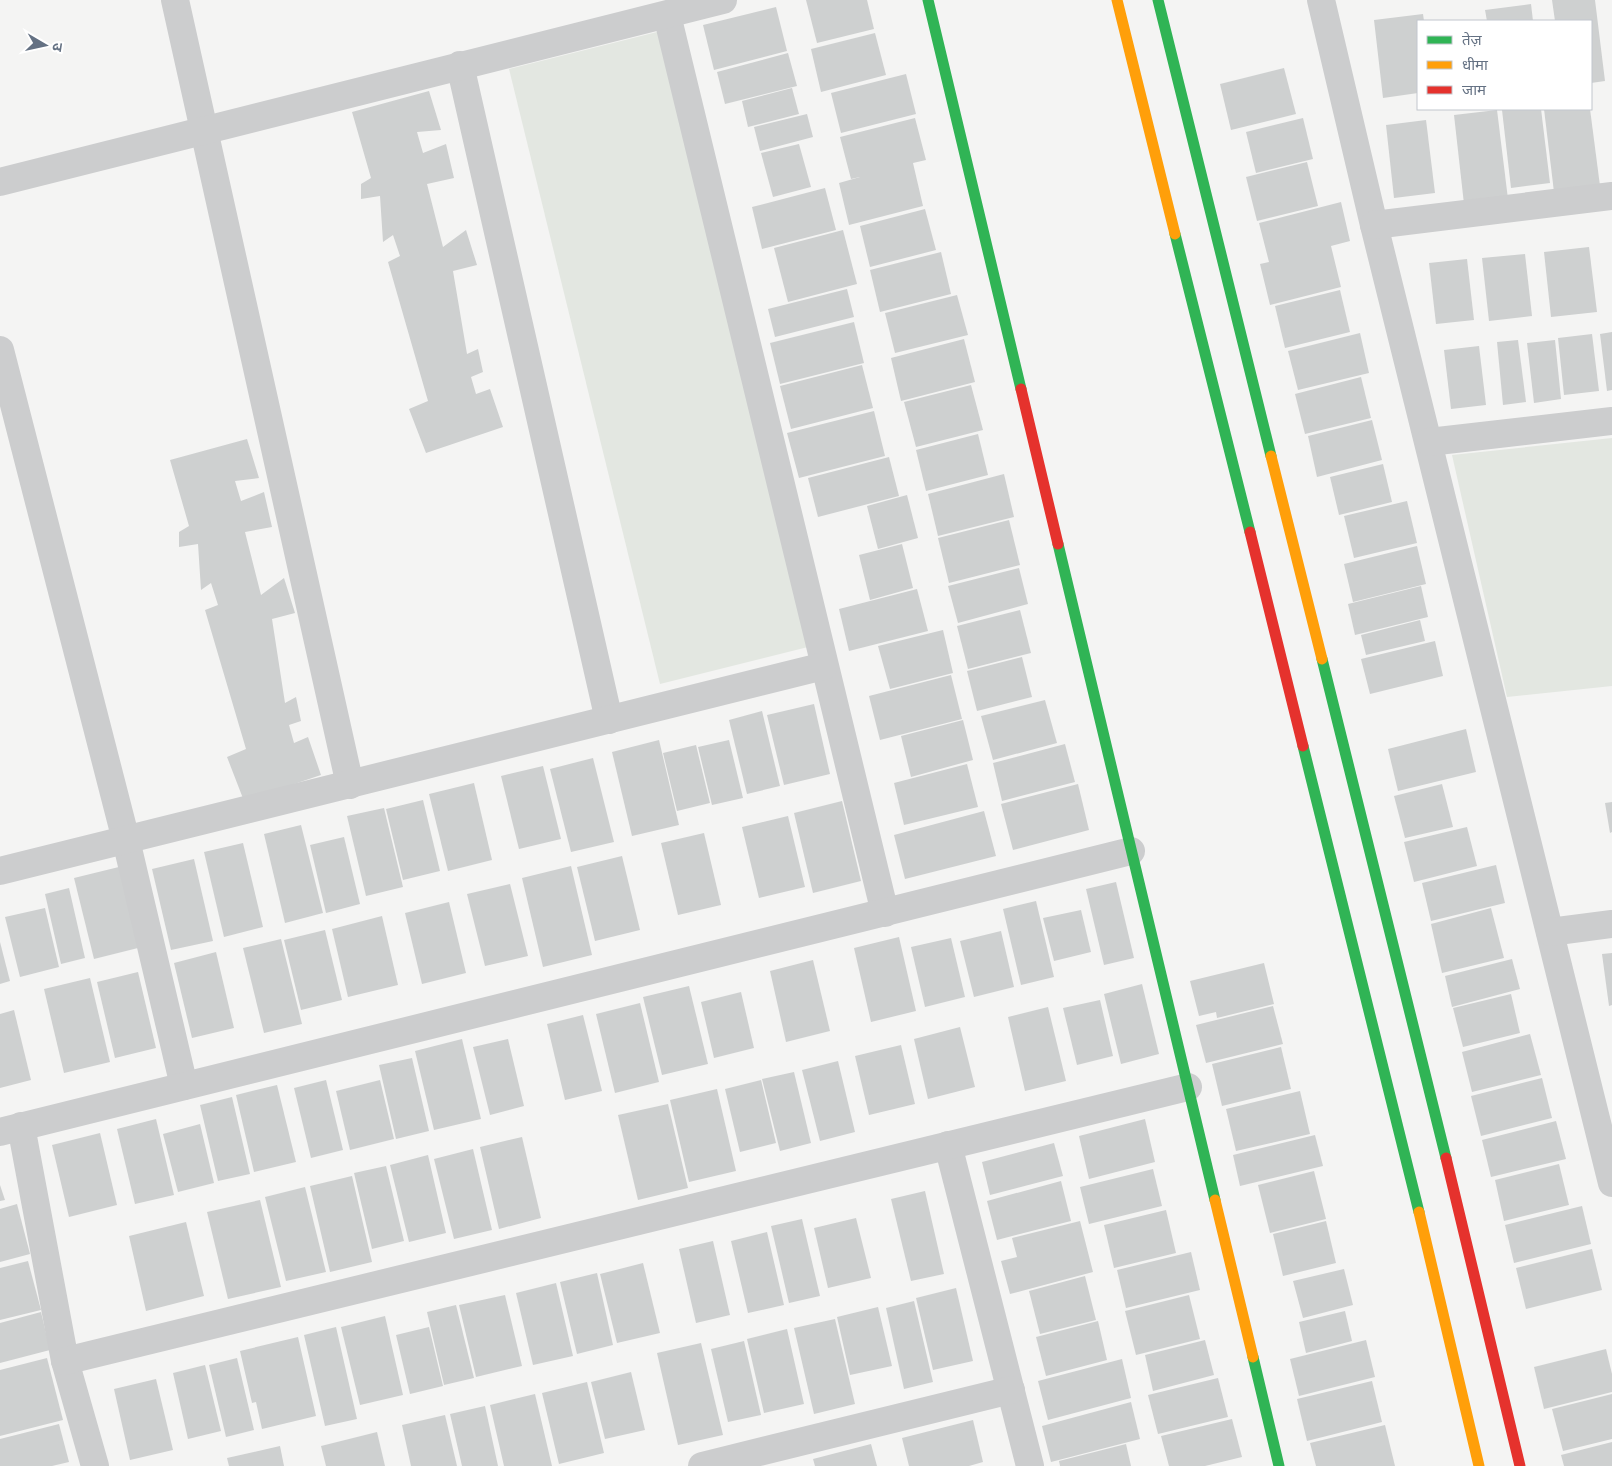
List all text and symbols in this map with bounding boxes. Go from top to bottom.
north arrow [20,20,70,70]
legend [1417,20,1592,110]
text: तेज़ [1462,31,1483,49]
text: उ [48,42,66,53]
text: धीमा [1462,56,1489,74]
text: जाम [1462,81,1487,99]

